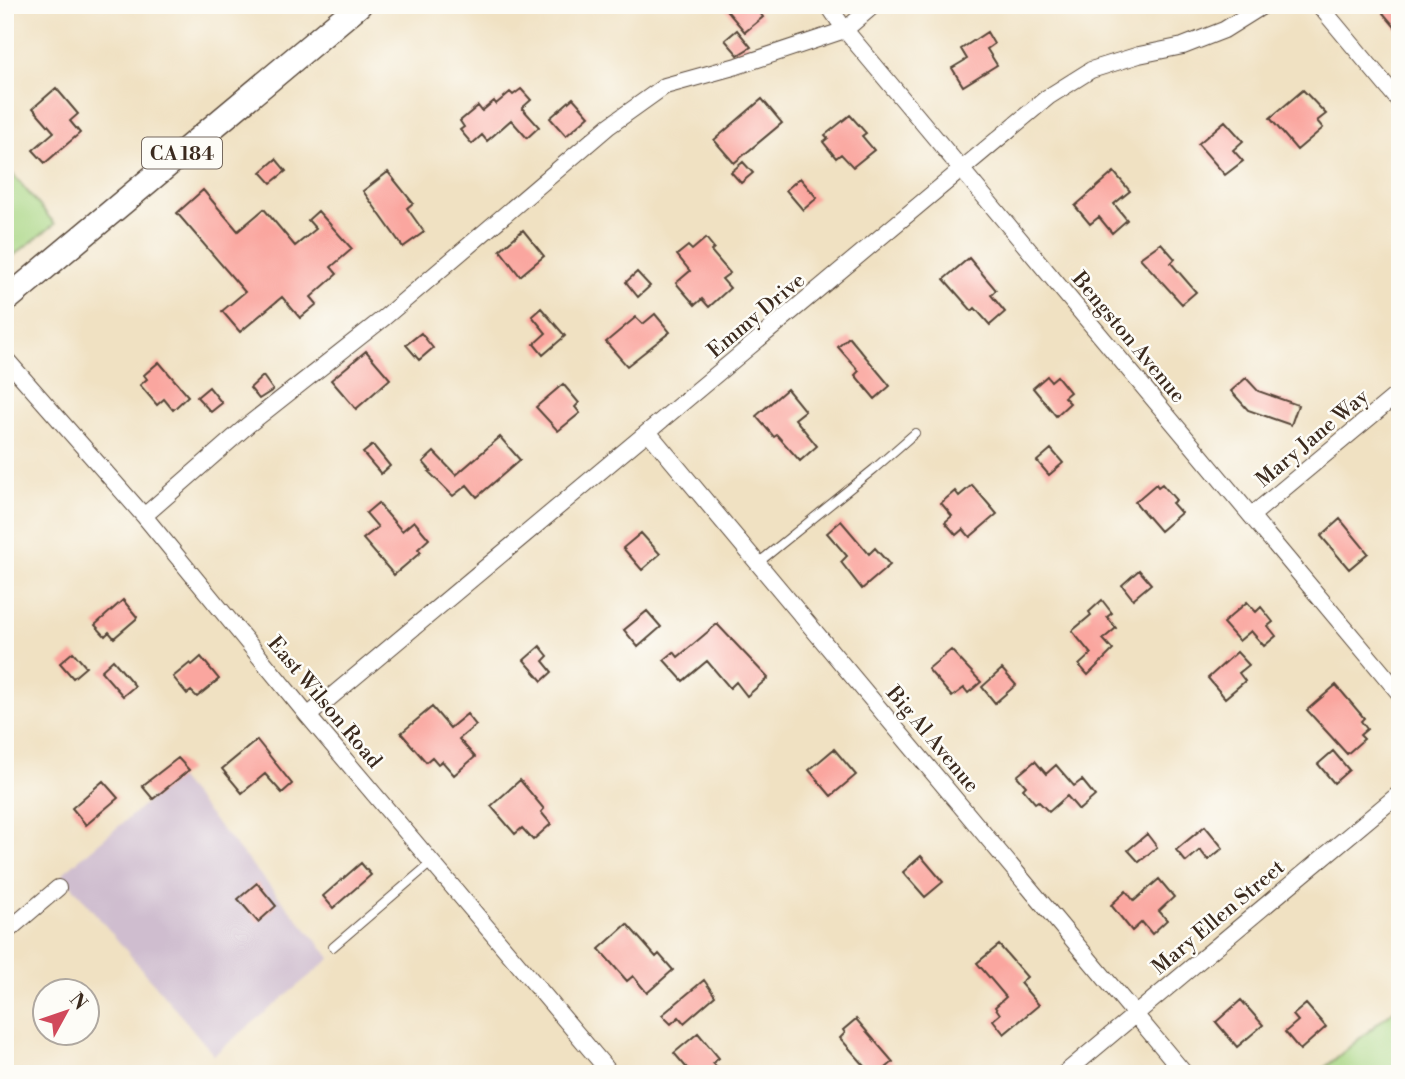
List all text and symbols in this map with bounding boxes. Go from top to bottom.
road number: CA 184 [142,138,222,168]
street label: Bengston Avenue [1065,266,1191,408]
street label: Emmy Drive [703,268,811,364]
street label: Mary Jane Way [1251,384,1375,493]
street label: East Wilson Road [261,631,387,774]
street label: Big Al Avenue [880,680,984,798]
street label: Mary Ellen Street [1147,854,1291,981]
north arrow [32,978,102,1048]
text: N [64,988,92,1015]

